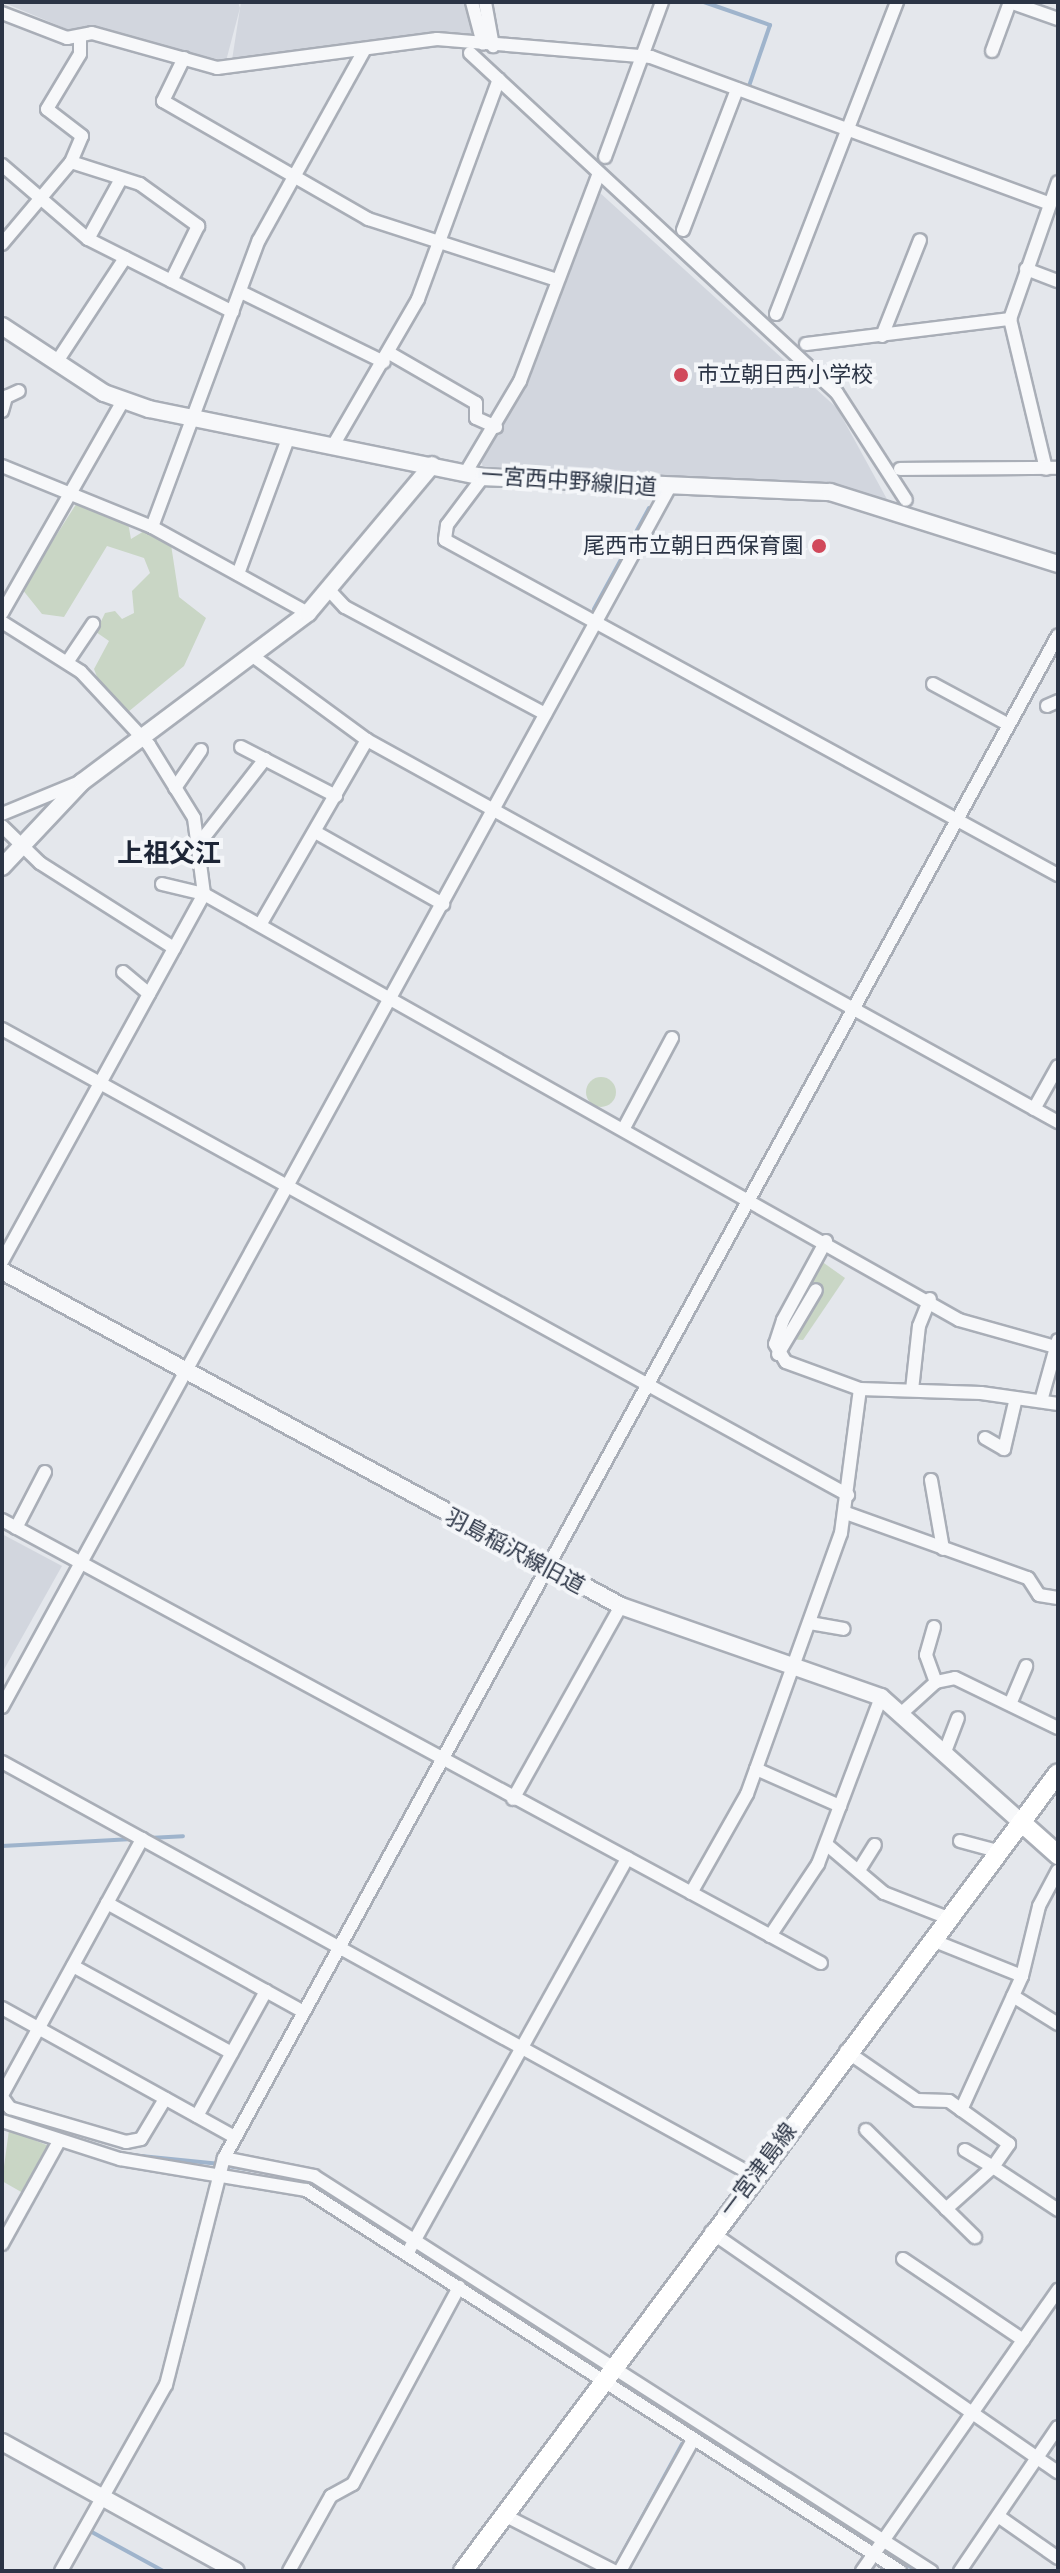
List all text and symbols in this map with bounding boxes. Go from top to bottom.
place label: 市立朝日西小学校 [697,362,873,388]
marker: 市立朝日西小学校 [672,366,690,384]
street label: 一宮西中野線旧道 [480,462,658,500]
place label: 尾西市立朝日西保育園 [583,533,803,559]
marker: 尾西市立朝日西保育園 [810,537,828,555]
district label: 上祖父江 [117,838,221,870]
street label: 羽島稲沢線旧道 [441,1503,589,1599]
street label: 一宮津島線 [714,2118,802,2222]

